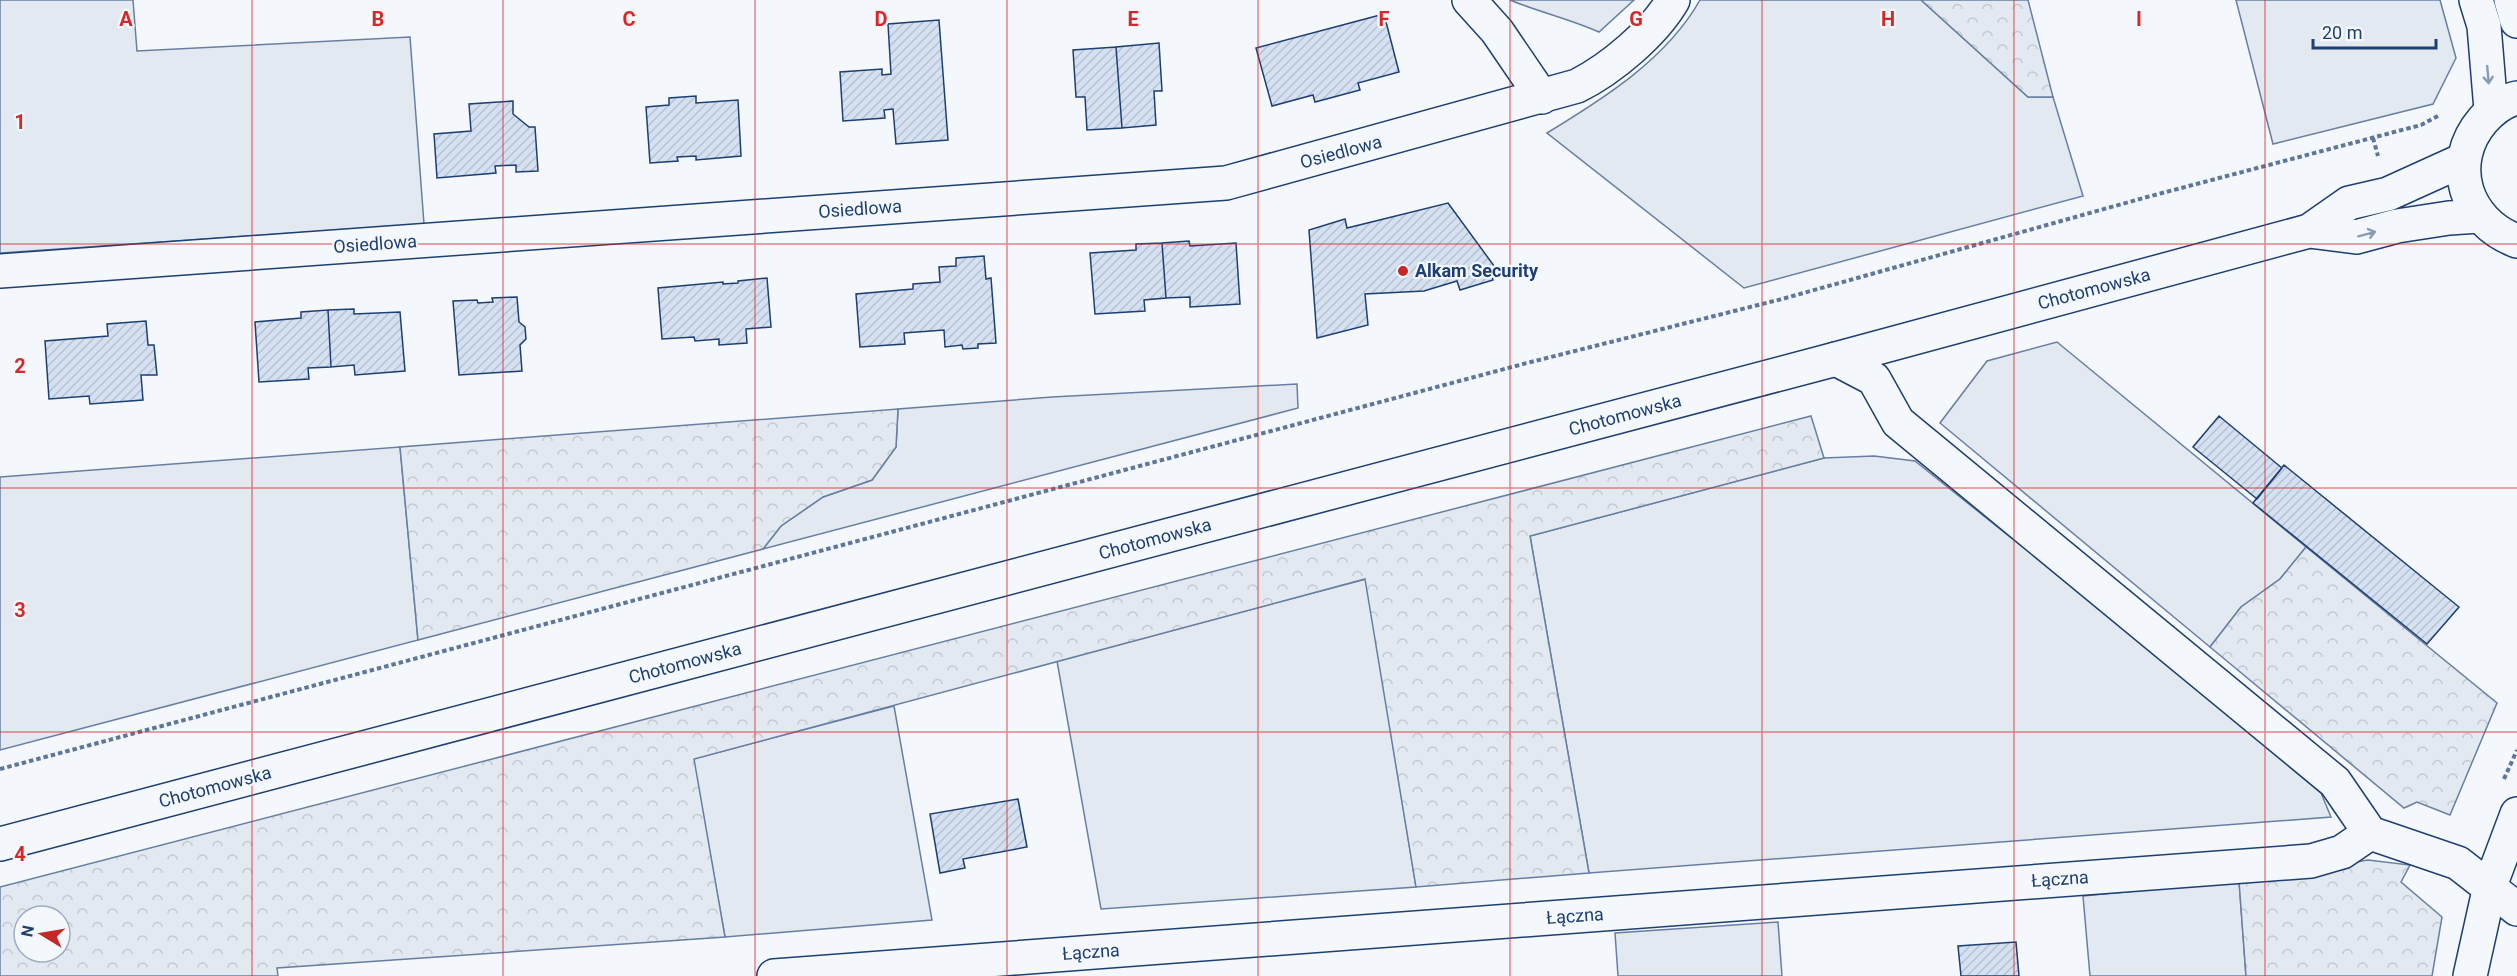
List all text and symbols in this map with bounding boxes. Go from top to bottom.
text: A [119,7,133,31]
text: B [372,7,384,31]
text: C [622,7,636,31]
text: D [875,7,888,31]
text: E [1127,7,1139,31]
text: F [1379,7,1390,31]
text: G [1629,7,1643,31]
text: H [1881,7,1895,31]
text: I [2136,7,2142,31]
scale bar [2313,12,2436,50]
text: 20 m [2322,22,2362,43]
one-way arrow [2483,65,2494,85]
text: 1 [14,110,26,134]
street label: Osiedlowa [1298,131,1384,172]
street label: Osiedlowa [817,195,902,222]
one-way arrow [2357,228,2376,240]
street label: Osiedlowa [332,230,417,257]
place label: Alkam Security [1415,260,1539,281]
street label: Chotomowska [2035,263,2152,314]
marker: Alkam Security [1396,264,1410,278]
text: 2 [14,354,26,378]
street label: Chotomowska [1566,389,1683,440]
street label: Chotomowska [1096,513,1213,564]
text: 3 [14,598,26,622]
street label: Chotomowska [626,637,743,688]
street label: Chotomowska [156,761,273,812]
text: 4 [14,842,26,866]
street label: Łączna [2031,866,2089,891]
street label: Łączna [1546,903,1604,928]
north arrow [12,904,72,964]
text: N [17,924,38,939]
street label: Łączna [1062,939,1120,964]

